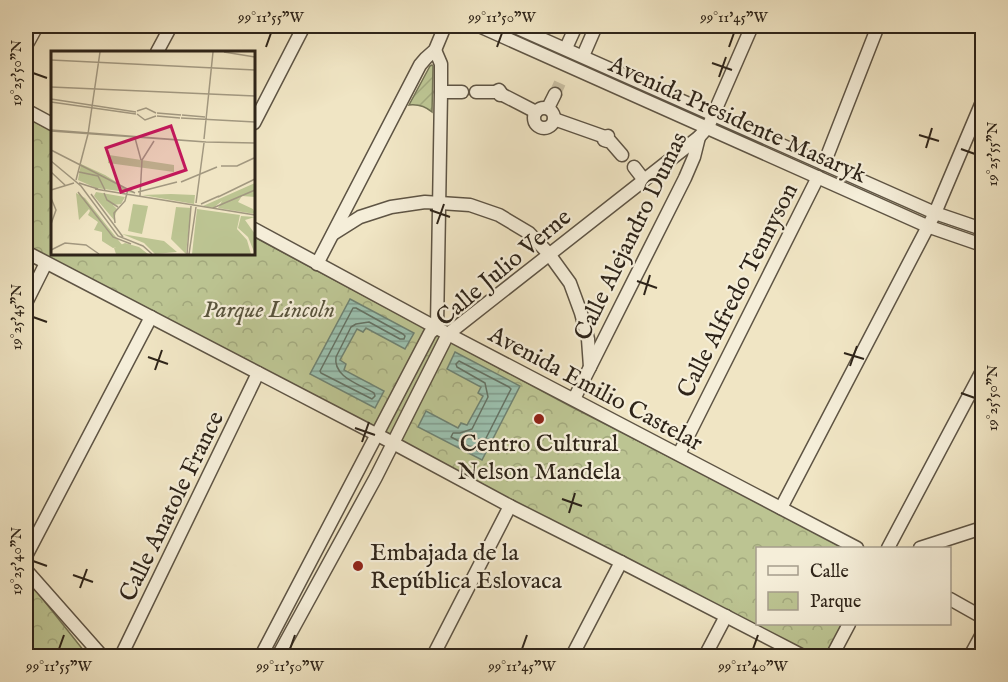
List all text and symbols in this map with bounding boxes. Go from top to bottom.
text: 99°11'55"W [237,8,305,27]
text: 99°11'50"W [467,8,537,27]
text: 99°11'45"W [699,8,769,27]
text: 19°25'50"N [7,40,26,106]
street label: Avenida Presidente Masaryk [603,49,871,191]
inset map [51,51,255,255]
text: 19°25'55"N [983,122,1002,186]
street label: Calle Alejandro Dumas [567,127,695,346]
street label: Calle Alfredo Tennyson [671,178,806,403]
street label: Calle Julio Verne [430,202,578,334]
text: 19°25'45"N [7,284,26,350]
park label: Parque Lincoln [203,295,335,326]
street label: Avenida Emilio Castelar [482,319,708,459]
text: 19°25'50"N [983,365,1002,431]
street label: Calle Anatole France [113,406,232,607]
marker: Centro Cultural Nelson Mandela [532,412,546,426]
place label: Centro Cultural Nelson Mandela [457,429,621,488]
text: 19°25'40"N [7,527,26,595]
place label: Embajada de la República Eslovaca [370,538,562,597]
legend [756,547,951,625]
marker: Embajada de la República Eslovaca [351,559,365,573]
text: Calle [810,561,849,584]
text: Parque [810,591,861,614]
text: 99°11'55"W [25,657,93,676]
text: 99°11'50"W [255,657,325,676]
text: 99°11'45"W [487,657,557,676]
text: 99°11'40"W [717,657,789,676]

